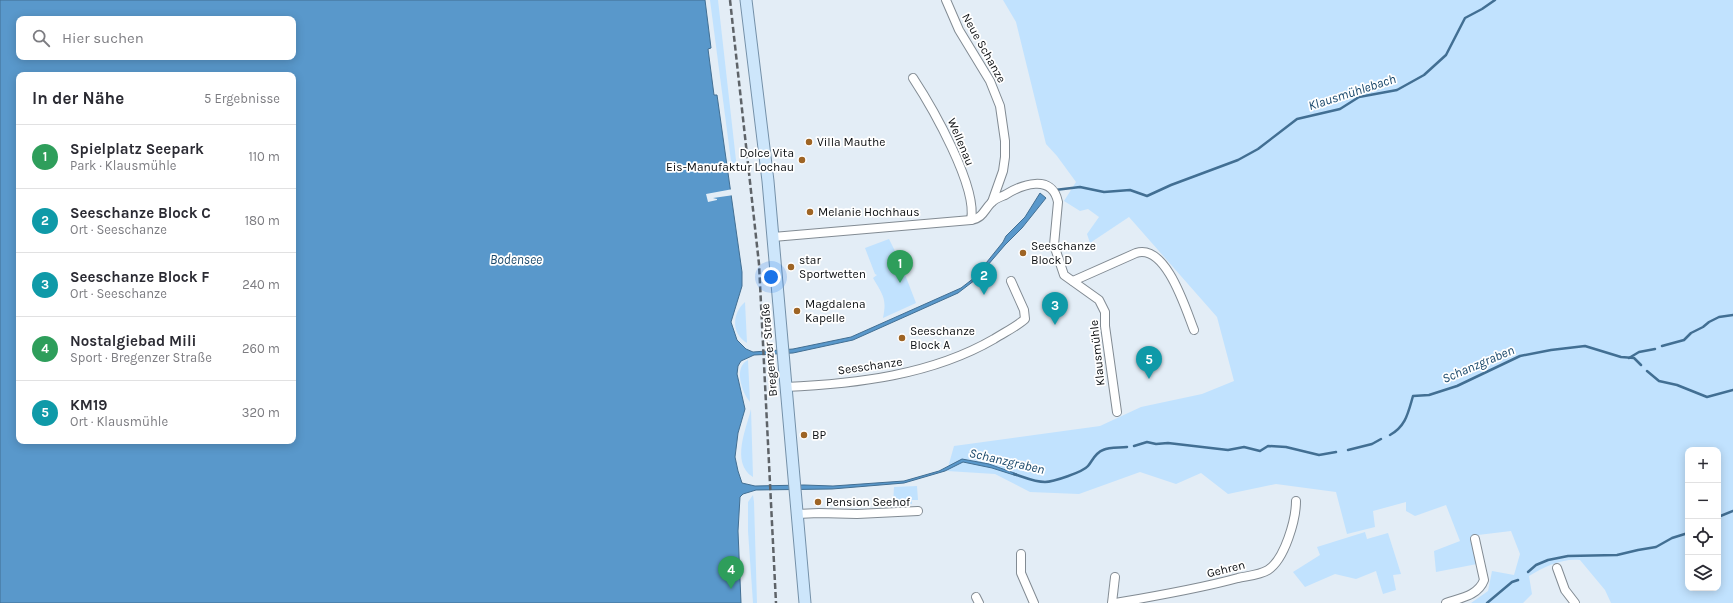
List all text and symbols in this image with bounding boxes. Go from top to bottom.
street label: Neue Schanze [959,11,1009,85]
search box [16,16,296,60]
icon: search [30,27,52,49]
text: Hier suchen [62,29,144,47]
water label: Klausmühlebach [1306,71,1398,113]
text: In der Nähe [32,88,124,108]
text: 5 Ergebnisse [204,91,280,106]
street label: Wellenau [945,116,977,168]
place label: Villa Mauthe [817,135,885,149]
marker: Villa Mauthe [804,137,814,147]
text: Spielplatz Seepark [70,140,204,158]
place label: Dolce Vita Eis-Manufaktur Lochau [666,146,794,174]
text: 1 [43,149,47,164]
text: 110 m [248,149,280,164]
marker: Dolce Vita Eis-Manufaktur Lochau [797,155,807,165]
text: Park · Klausmühle [70,158,176,173]
text: Seeschanze Block C [70,204,211,222]
place label: Melanie Hochhaus [818,205,920,219]
marker: Melanie Hochhaus [805,207,815,217]
text: 2 [41,213,49,228]
text: 180 m [245,213,280,228]
text: Ort · Seeschanze [70,222,167,237]
place label: Seeschanze Block D [1031,239,1096,267]
marker: Seeschanze Block D [1018,248,1028,258]
pin: 1 [887,250,913,283]
water label: Bodensee [490,252,542,267]
place label: star Sportwetten [799,253,866,281]
marker: star Sportwetten [786,262,796,272]
pin: 2 [971,262,997,295]
your location [761,267,781,287]
text: Seeschanze Block F [70,268,210,286]
text: 3 [41,277,49,292]
text: 240 m [242,277,280,292]
text: Ort · Seeschanze [70,286,167,301]
pin: 3 [1042,292,1068,325]
place label: Magdalena Kapelle [805,297,866,325]
street label: Bregenzer Straße [758,303,780,397]
marker: Magdalena Kapelle [792,306,802,316]
street label: Klausmühle [1087,319,1107,387]
place label: Seeschanze Block A [910,324,975,352]
text: Nostalgiebad Mili [70,332,197,350]
marker: Seeschanze Block A [897,333,907,343]
text: 4 [41,341,49,356]
text: 260 m [242,341,280,356]
water label: Schanzgraben [1440,342,1516,386]
pin: 5 [1136,346,1162,379]
text: Sport · Bregenzer Straße [70,350,212,365]
street label: Seeschanze [837,355,903,377]
text: KM19 [70,396,107,414]
text: 5 [41,405,49,420]
text: 320 m [242,405,280,420]
text: Ort · Klausmühle [70,414,168,429]
place label: BP [812,428,826,442]
marker: BP [799,430,809,440]
water label: Schanzgraben [968,445,1046,477]
map controls [1685,447,1721,591]
button: + [1685,447,1721,483]
button: − [1685,483,1721,519]
place label: Pension Seehof [826,495,911,509]
marker: Pension Seehof [813,497,823,507]
button: locate [1685,519,1721,555]
button: layers [1685,555,1721,591]
pin: 4 [718,556,744,589]
street label: Gehren [1205,558,1247,580]

